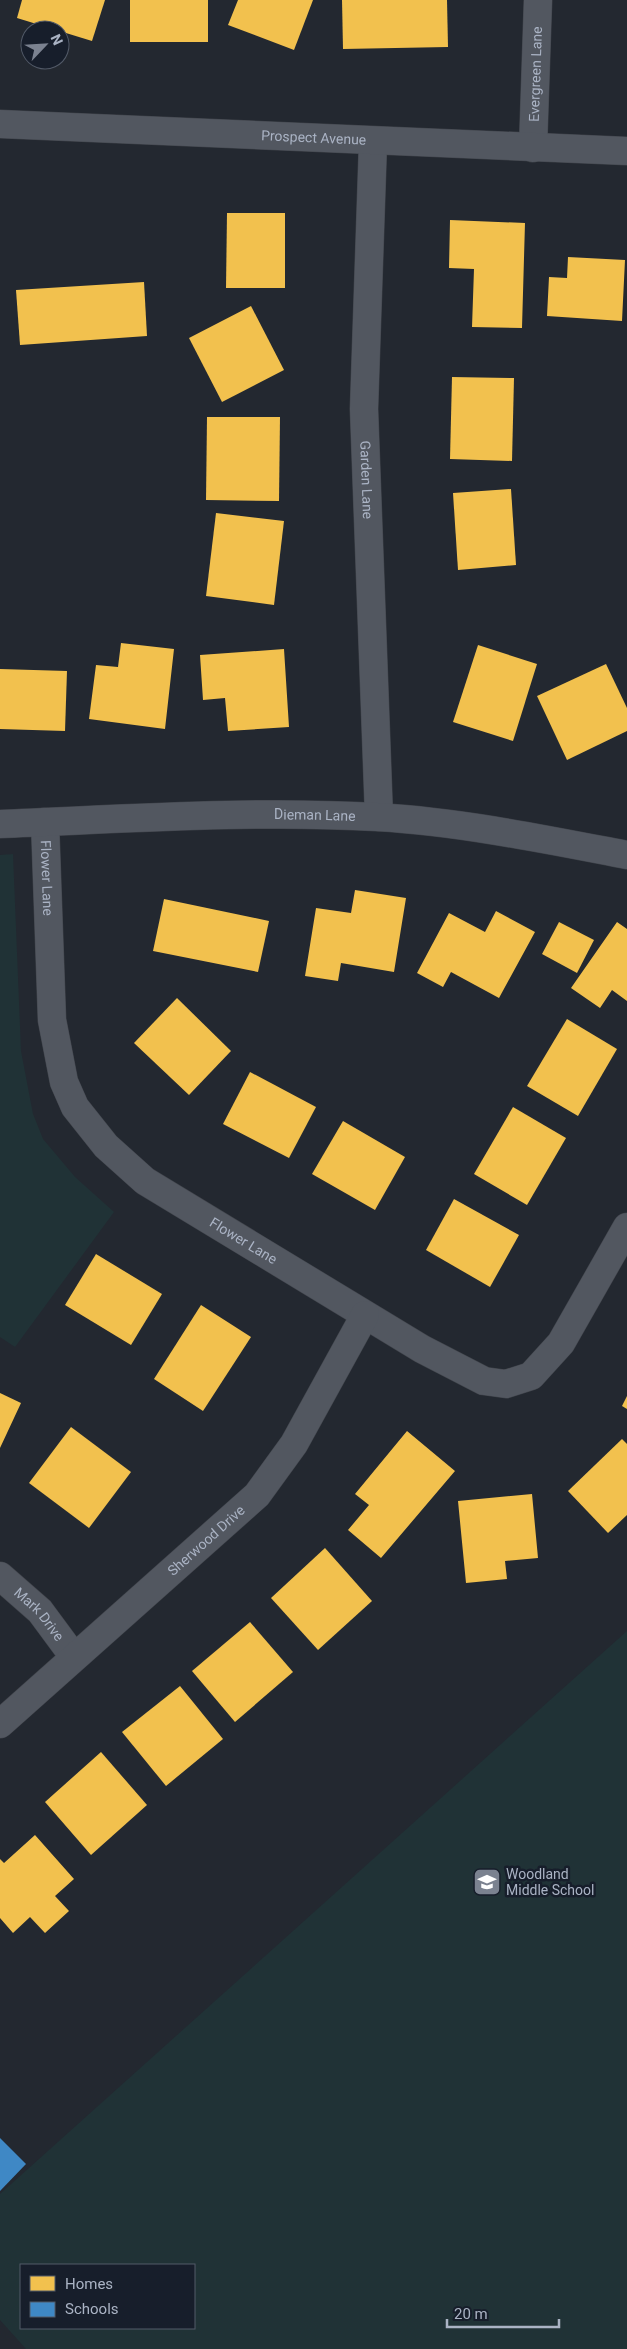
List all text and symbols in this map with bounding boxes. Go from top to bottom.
north arrow [20,20,70,70]
street label: Evergreen Lane [526,26,545,122]
text: N [47,32,66,47]
street label: Prospect Avenue [261,127,367,148]
street label: Garden Lane [357,440,376,519]
street label: Dieman Lane [274,806,356,824]
street label: Flower Lane [38,840,56,916]
street label: Flower Lane [207,1214,280,1267]
street label: Sherwood Drive [164,1502,248,1579]
street label: Mark Drive [11,1584,67,1644]
place label: Woodland Middle School [506,1866,594,1898]
school or university icon: Woodland Middle School [472,1867,502,1897]
legend [20,2264,195,2329]
text: Homes [65,2275,113,2293]
scale bar [447,2296,560,2328]
text: Schools [65,2300,119,2318]
text: 20 m [454,2305,488,2323]

